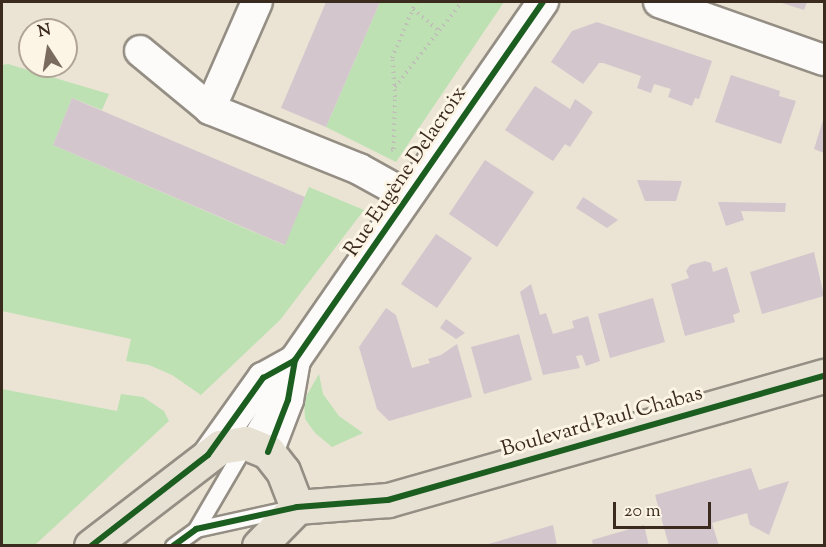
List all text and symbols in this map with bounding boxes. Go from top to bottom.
north arrow [18,18,78,78]
text: N [36,19,53,44]
street label: Rue Eugène Delacroix [340,82,472,262]
street label: Boulevard Paul Chabas [499,381,705,463]
scale bar [616,490,714,528]
text: 20 m [624,499,661,525]

